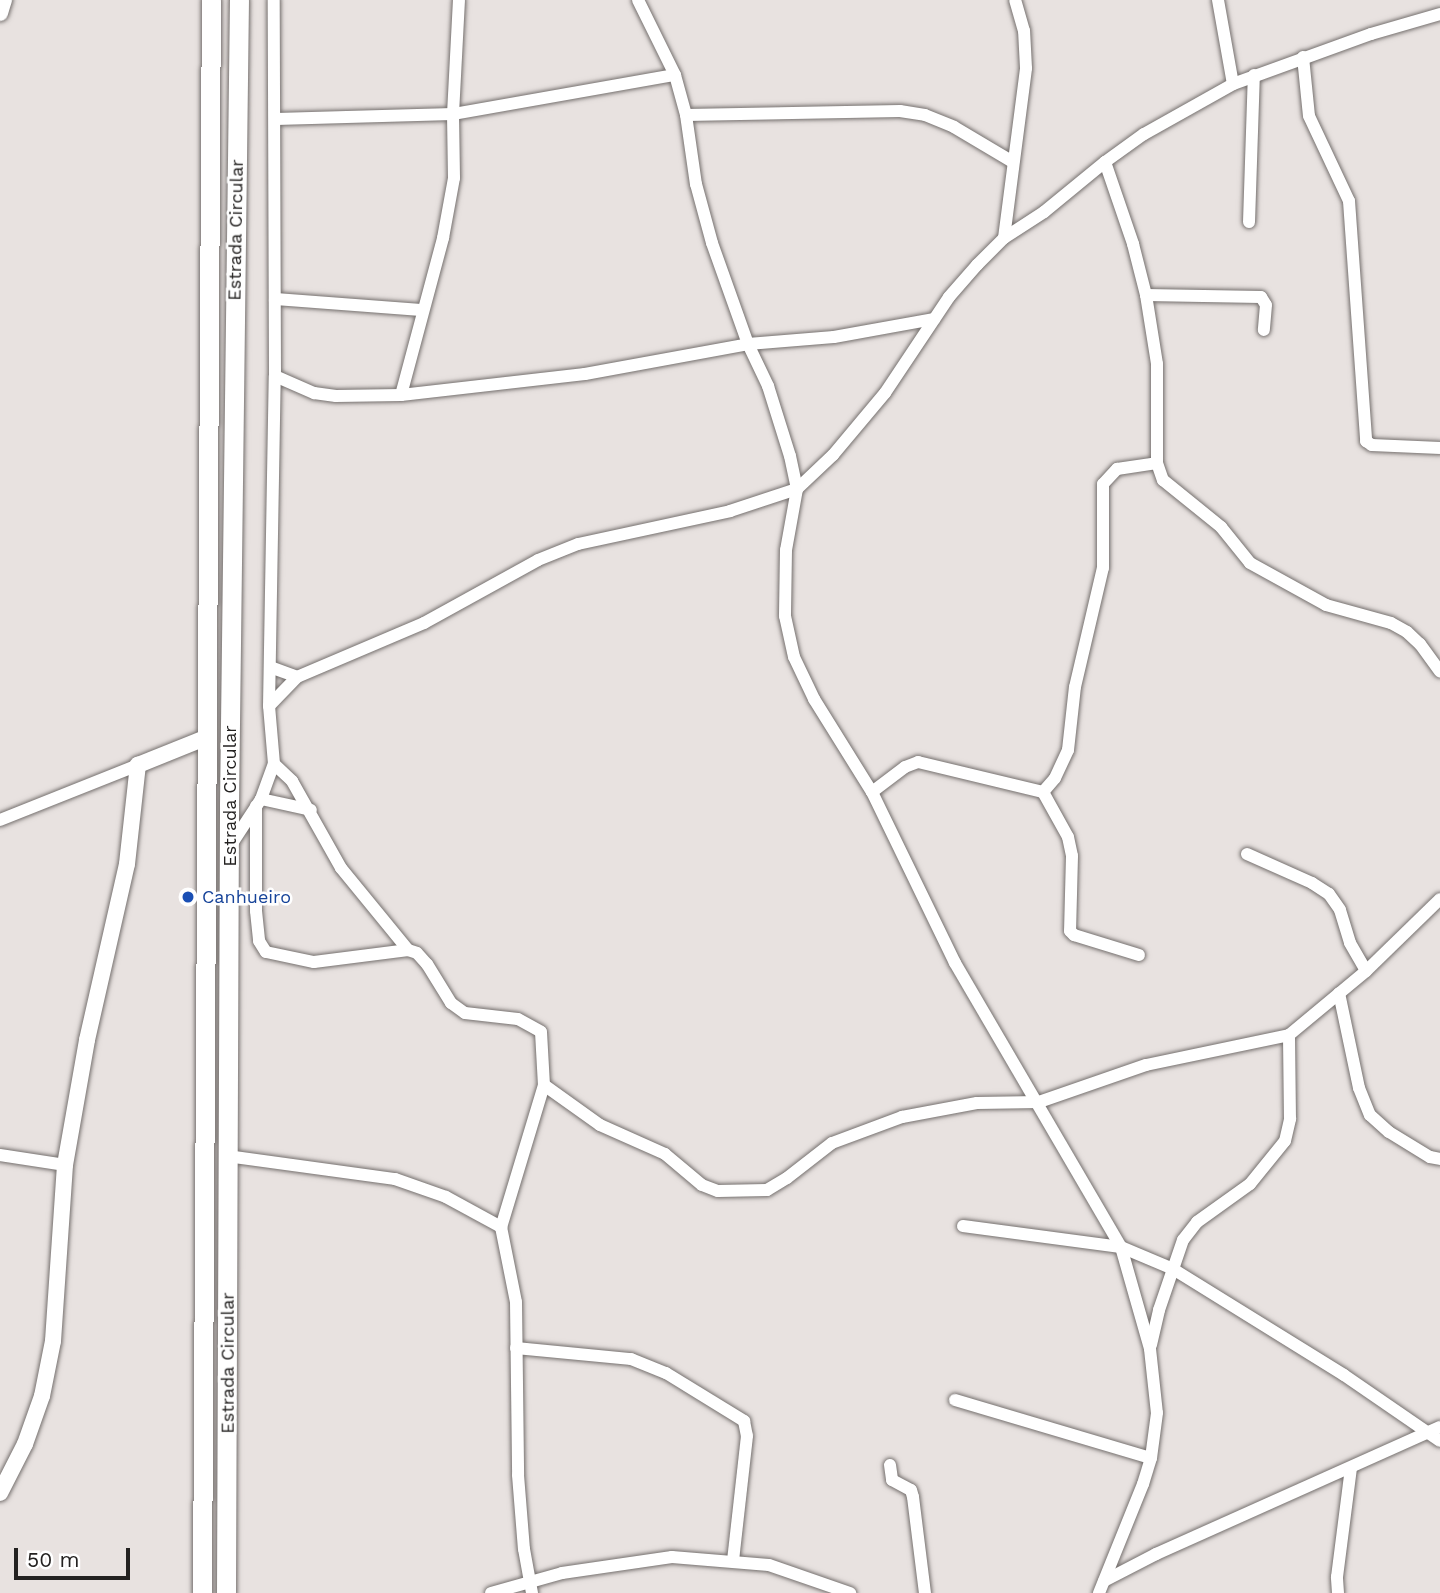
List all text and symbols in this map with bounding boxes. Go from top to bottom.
street label: Estrada Circular [224,159,248,301]
street label: Estrada Circular [219,725,241,867]
place label: Canhueiro [202,886,291,908]
marker: Canhueiro [180,889,196,905]
street label: Estrada Circular [217,1292,239,1434]
scale bar [18,1534,133,1578]
text: 50 m [27,1547,79,1572]

